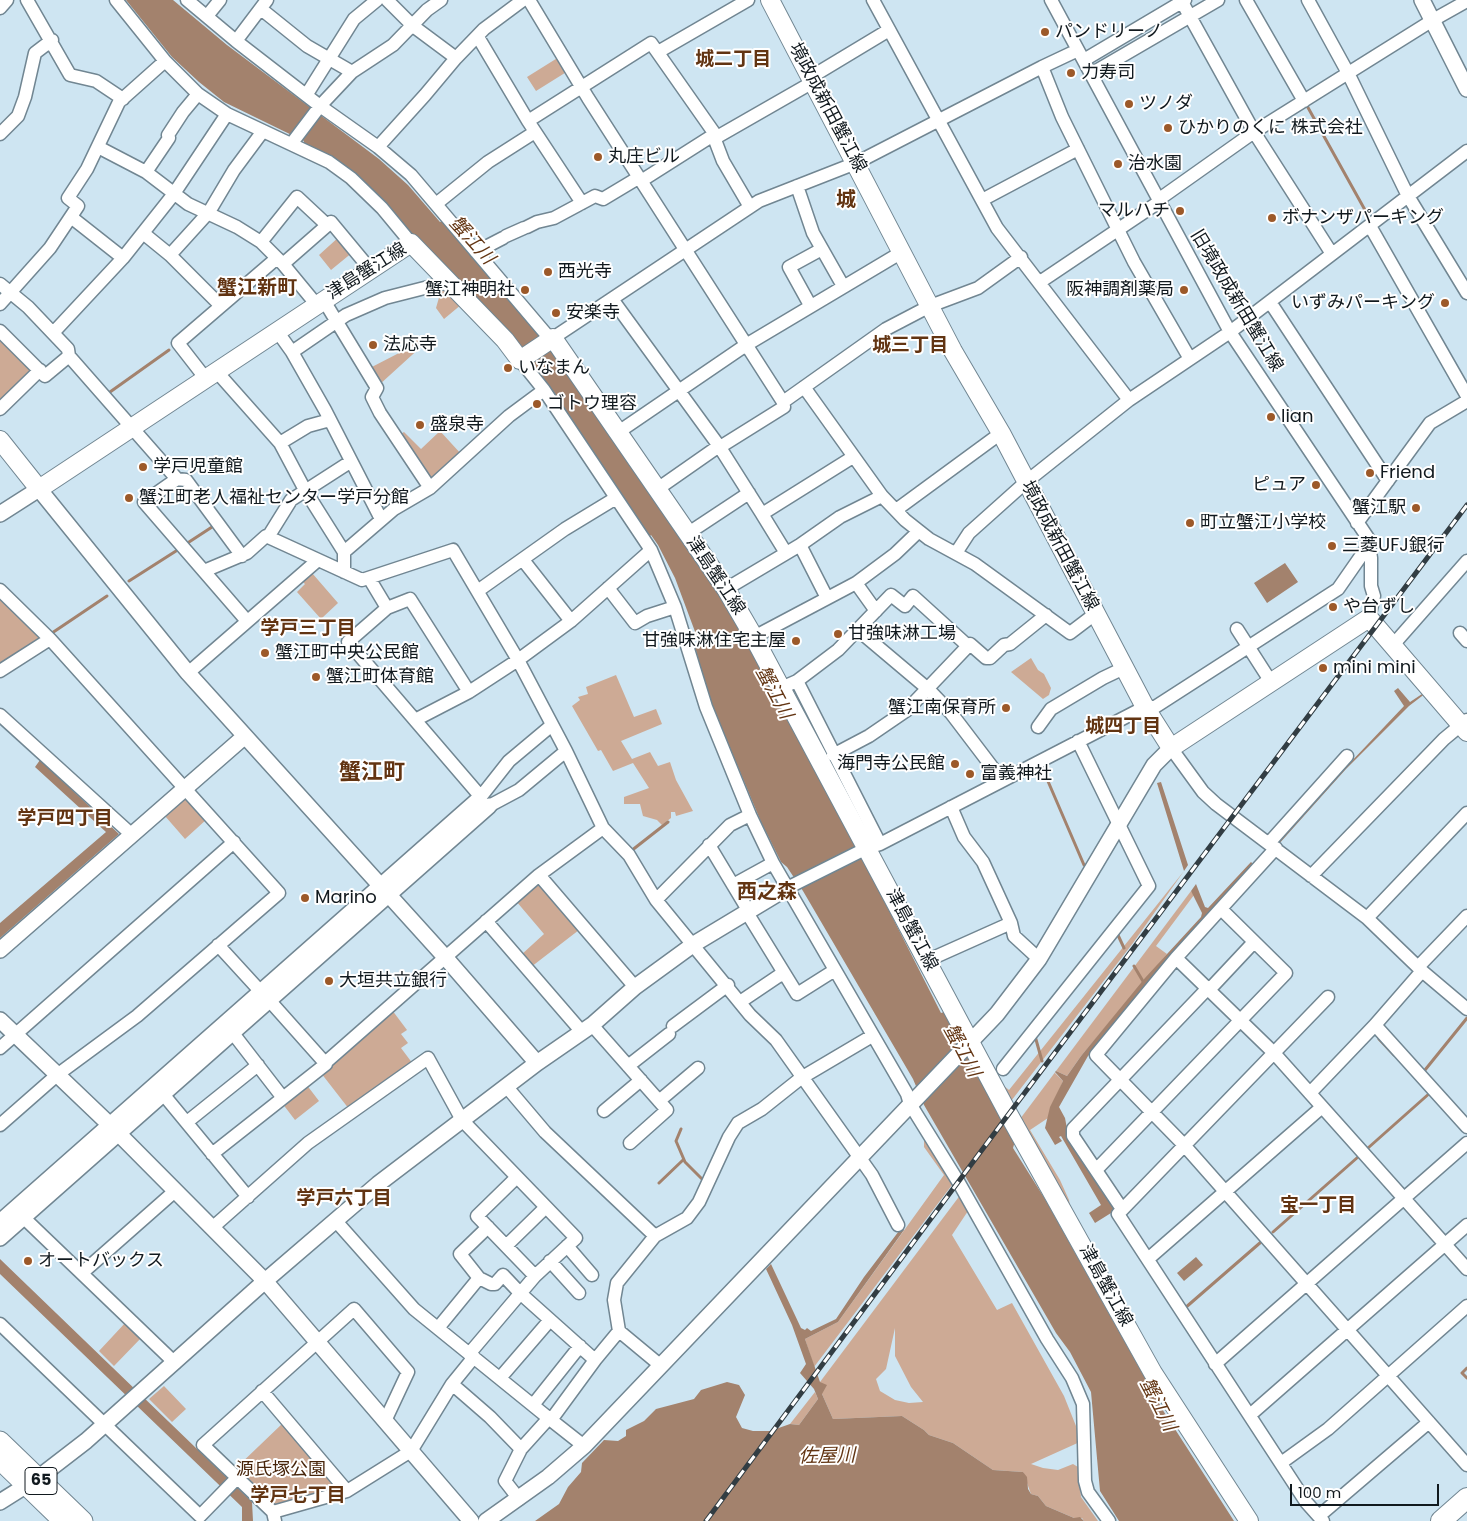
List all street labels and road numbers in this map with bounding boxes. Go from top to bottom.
street label: 境政成新田蟹江線 [784,39,870,177]
street label: 旧境政成新田蟹江線 [1185,226,1287,376]
street label: 津島蟹江線 [323,239,411,305]
street label: 境政成新田蟹江線 [1016,477,1102,615]
street label: 津島蟹江線 [681,533,749,619]
street label: 津島蟹江線 [880,885,942,975]
street label: 津島蟹江線 [1074,1241,1136,1331]
road number: 65 [25,1468,57,1494]

